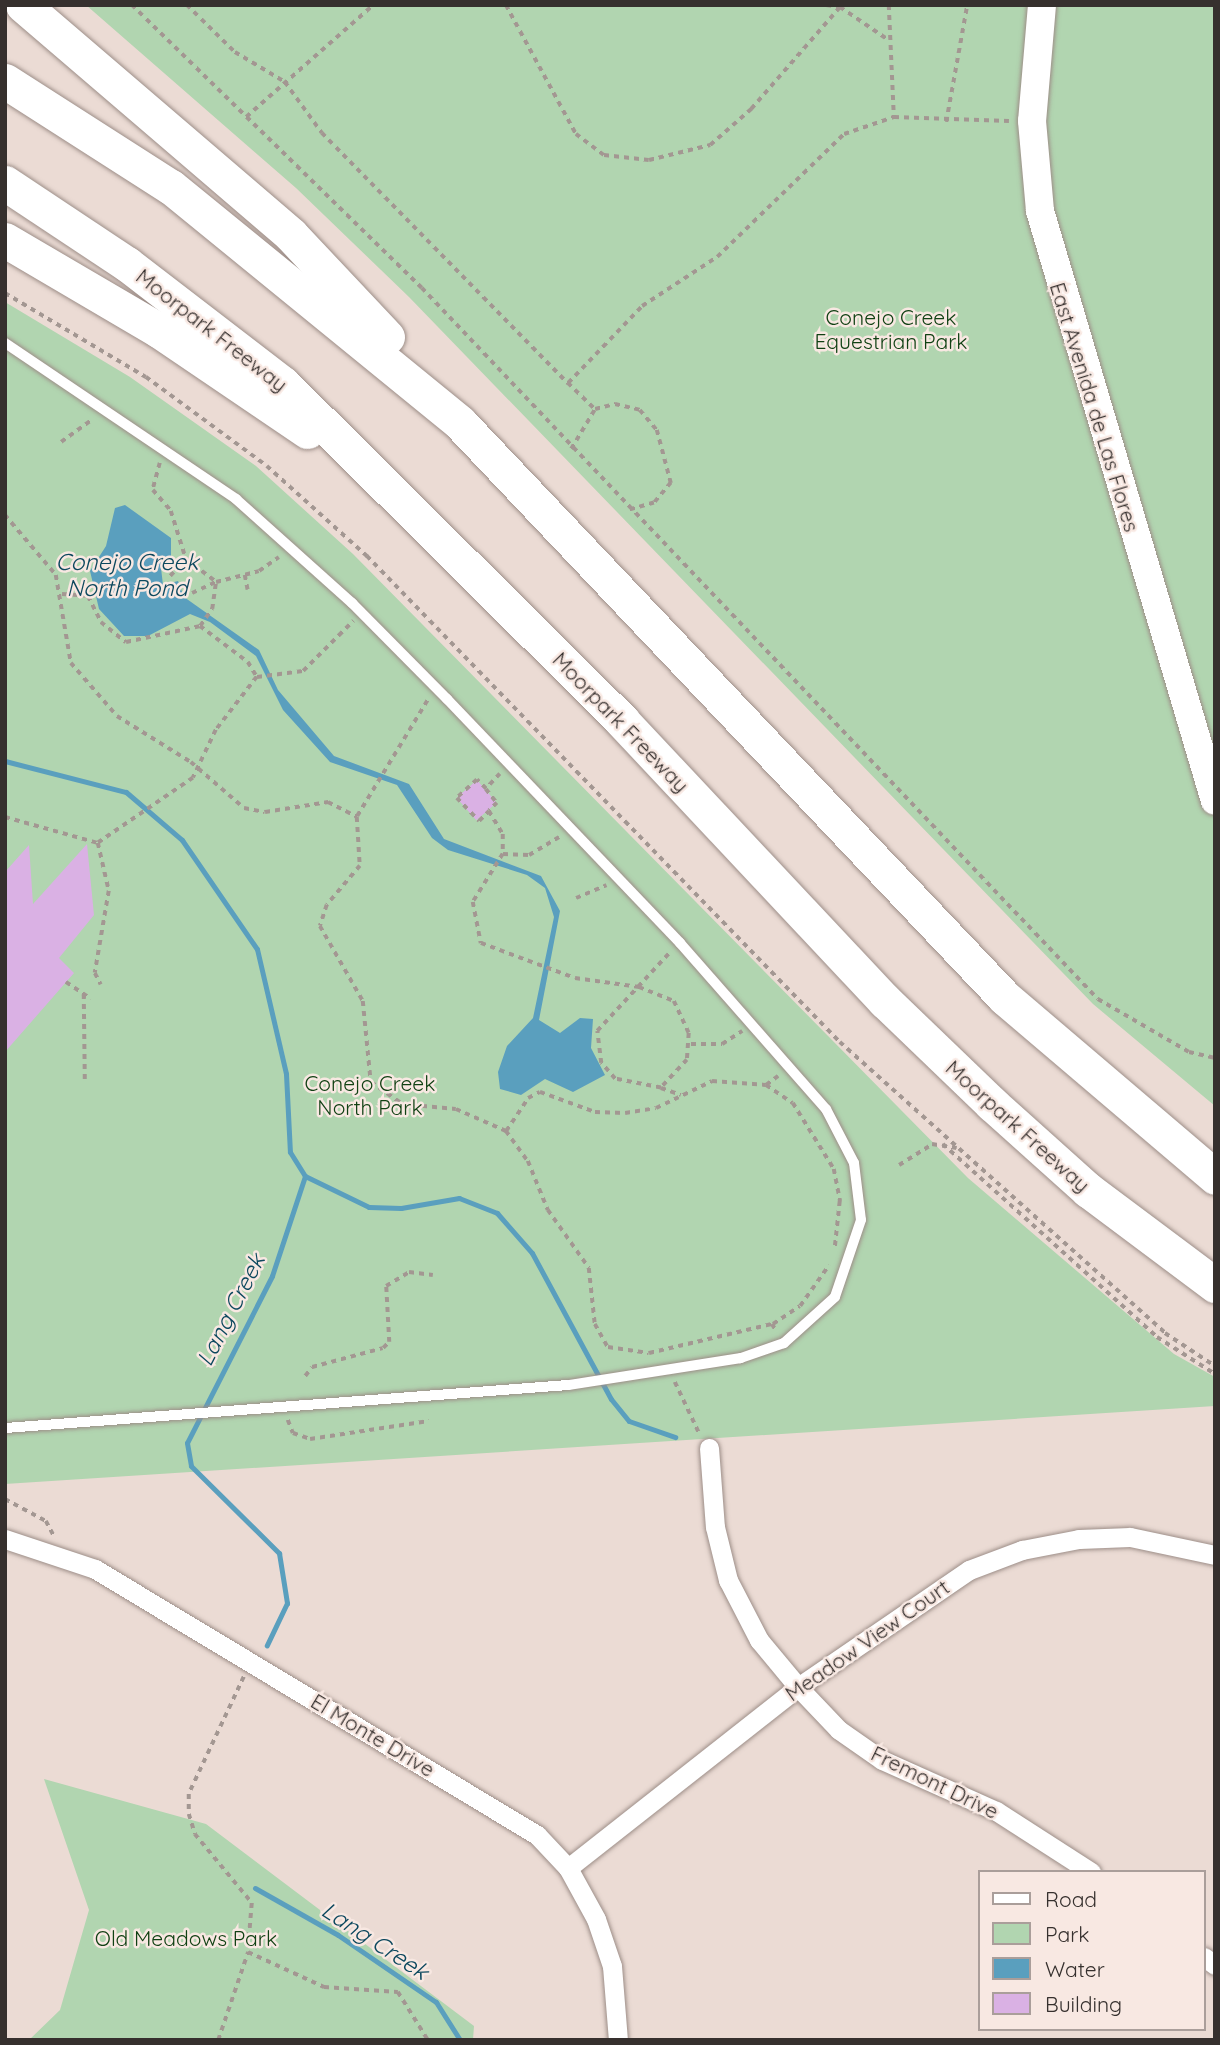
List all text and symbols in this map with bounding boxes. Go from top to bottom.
street label: Moorpark Freeway [131,263,293,397]
street label: East Avenida de Las Flores [1045,279,1145,535]
park label: Conejo Creek Equestrian Park [815,304,967,354]
water label: Conejo Creek North Pond [55,548,199,602]
street label: Moorpark Freeway [548,647,694,797]
street label: Moorpark Freeway [941,1055,1095,1197]
park label: Conejo Creek North Park [305,1070,435,1120]
water label: Lang Creek [191,1249,271,1371]
street label: Meadow View Court [780,1574,954,1706]
street label: El Monte Drive [307,1688,439,1782]
street label: Fremont Drive [867,1740,1003,1824]
legend [978,1870,1206,2031]
text: Road [1045,1886,1097,1912]
water label: Lang Creek [316,1896,434,1986]
text: Park [1045,1921,1089,1947]
park label: Old Meadows Park [95,1925,277,1951]
text: Water [1045,1956,1105,1982]
text: Building [1045,1991,1122,2017]

